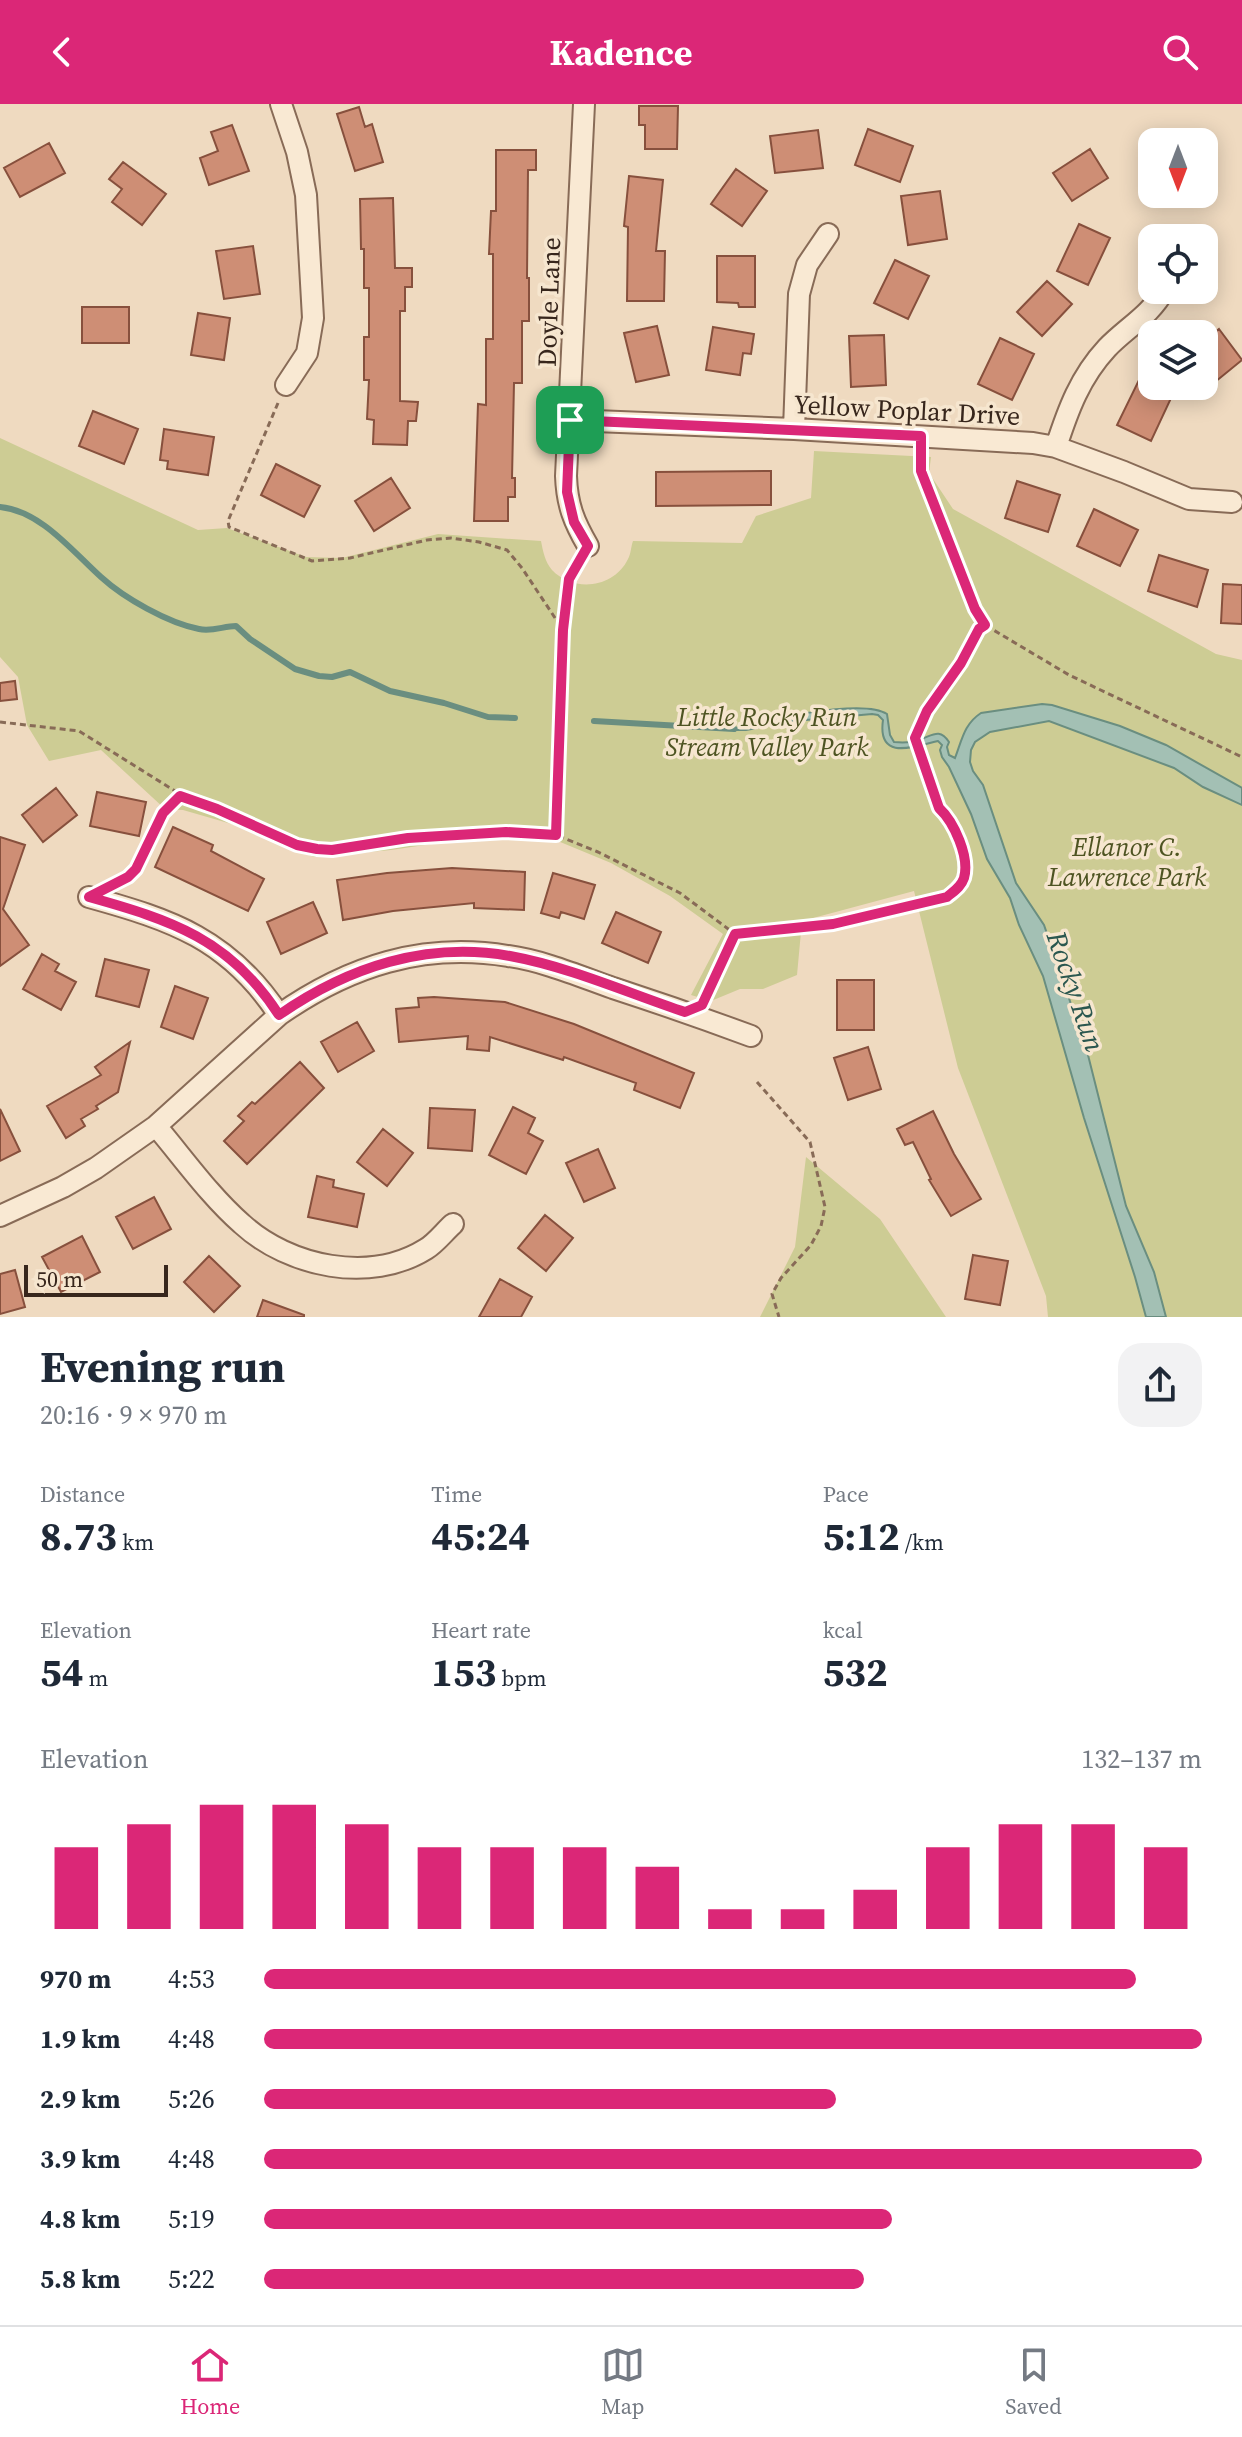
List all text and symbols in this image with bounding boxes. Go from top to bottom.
text: Kadence [549,28,693,77]
icon: back [40,30,84,74]
icon: search [1158,30,1202,74]
north arrow [1138,128,1218,208]
map controls [1138,128,1218,400]
button: locate [1138,224,1218,304]
street label: Doyle Lane [529,236,569,368]
button: layers [1138,320,1218,400]
pin [536,386,604,454]
street label: Yellow Poplar Drive [793,386,1021,434]
icon: arrive [548,398,592,442]
park label: Little Rocky Run Stream Valley Park [665,699,869,765]
park label: Ellanor C. Lawrence Park [1047,829,1207,895]
water label: Rocky Run [1037,925,1114,1056]
scale bar [24,1261,168,1297]
text: 50 m [36,1264,83,1294]
text: Evening run [40,1336,285,1397]
button: share [1118,1343,1202,1427]
text: 20:16 · 9 × 970 m [40,1397,227,1433]
text: Distance [40,1479,125,1509]
text: Time [431,1479,482,1509]
text: Pace [823,1479,869,1509]
text: 8.73 [40,1509,117,1563]
text: 45:24 [431,1509,530,1563]
text: 5:12 [823,1509,900,1563]
text: km [117,1527,154,1557]
text: /km [900,1527,944,1557]
text: Elevation [40,1615,132,1645]
text: Heart rate [431,1615,531,1645]
text: kcal [823,1615,863,1645]
text: 54 [40,1645,83,1699]
text: 153 [431,1645,496,1699]
text: 532 [823,1645,888,1699]
text: m [83,1663,108,1693]
text: bpm [496,1663,547,1693]
text: Elevation [40,1741,149,1777]
text: 132–137 m [1081,1741,1202,1777]
text: 970 m [40,1961,111,1997]
text: 4:53 [168,1961,215,1997]
text: 1.9 km [40,2021,121,2057]
text: 4:48 [168,2021,215,2057]
text: 2.9 km [40,2081,121,2117]
text: 5:26 [168,2081,215,2117]
text: 3.9 km [40,2141,121,2177]
text: 4:48 [168,2141,215,2177]
text: 4.8 km [40,2201,121,2237]
text: 5:19 [168,2201,215,2237]
text: 5.8 km [40,2261,121,2297]
text: 5:22 [168,2261,215,2297]
tab: Home [180,2343,240,2421]
tab: Map [601,2343,645,2421]
tab: Saved [1005,2343,1062,2421]

